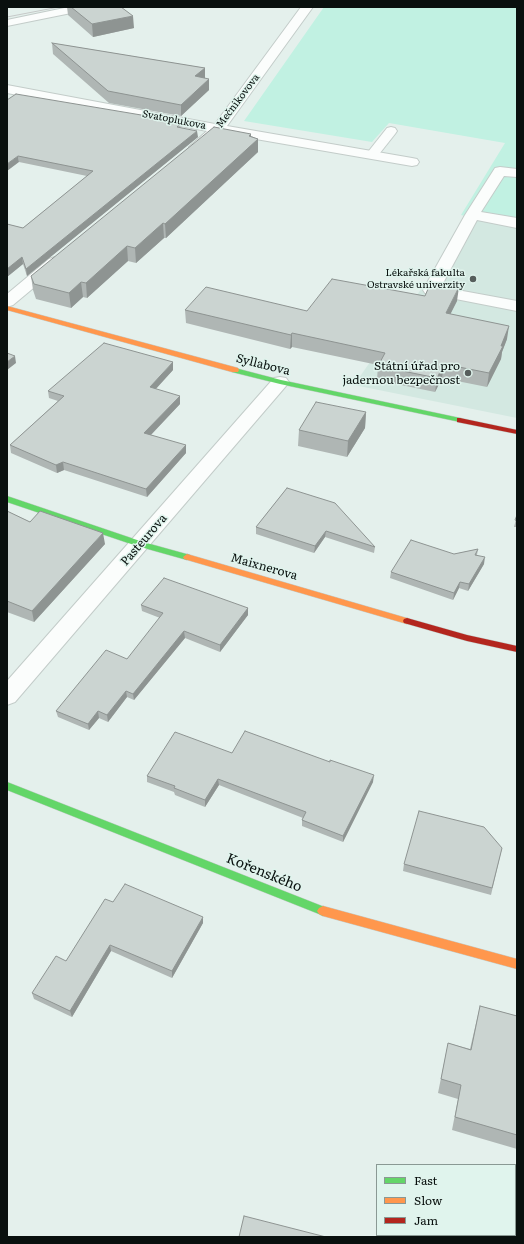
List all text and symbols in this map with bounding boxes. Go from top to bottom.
street label: Mečnikovova [214,72,262,130]
street label: Svatoplukova [141,108,207,132]
place label: Lékařská fakulta Ostravské univerzity [367,267,465,290]
marker: Lékařská fakulta Ostravské univerzity [468,274,478,284]
street label: Syllabova [234,351,292,379]
place label: Státní úřad pro jadernou bezpečnost [342,359,460,387]
marker: Státní úřad pro jadernou bezpečnost [463,368,473,378]
street label: Pasteurova [118,511,170,569]
street label: Maixnerova [229,551,299,583]
street label: Kořenského [224,850,304,896]
legend [376,1164,516,1236]
text: Fast [414,1171,437,1189]
text: Slow [414,1191,442,1209]
text: Jam [414,1211,438,1229]

